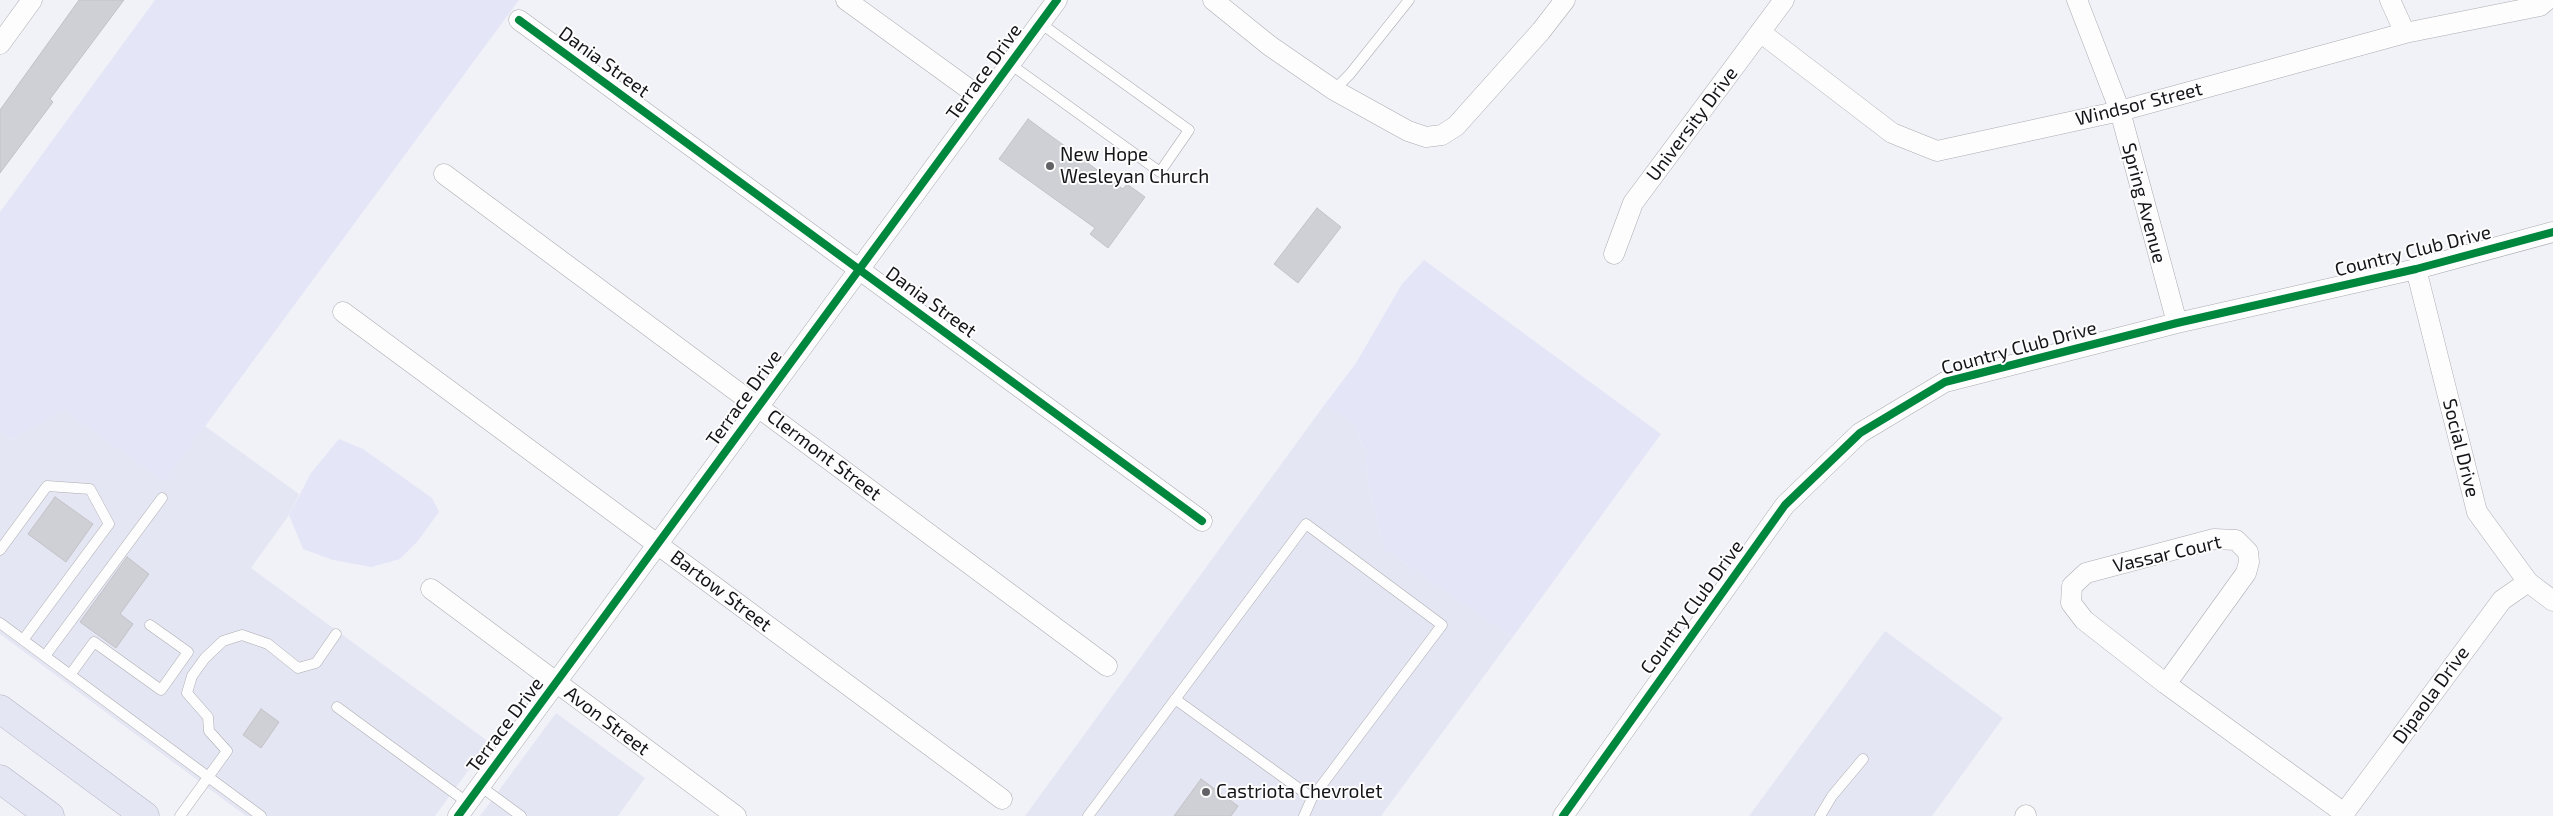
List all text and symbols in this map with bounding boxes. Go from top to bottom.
street label: Terrace Drive [941,19,1027,125]
street label: Dania Street [554,22,654,102]
street label: University Drive [1642,62,1742,186]
street label: Windsor Street [2073,77,2205,131]
street label: Spring Avenue [2117,140,2171,266]
place label: New Hope Wesleyan Church [1060,144,1209,188]
marker: New Hope Wesleyan Church [1044,160,1056,172]
street label: Country Club Drive [2333,221,2493,281]
street label: Dania Street [881,262,981,342]
street label: Country Club Drive [1939,316,2099,380]
street label: Terrace Drive [701,345,787,451]
street label: Social Drive [2438,396,2484,500]
street label: Clermont Street [762,405,886,505]
street label: Vassar Court [2111,530,2223,578]
street label: Country Club Drive [1636,536,1748,678]
street label: Bartow Street [666,546,776,636]
street label: Dipaola Drive [2388,642,2474,748]
street label: Terrace Drive [462,673,548,777]
street label: Avon Street [560,682,654,760]
place label: Castriota Chevrolet [1216,781,1382,803]
marker: Castriota Chevrolet [1200,786,1212,798]

